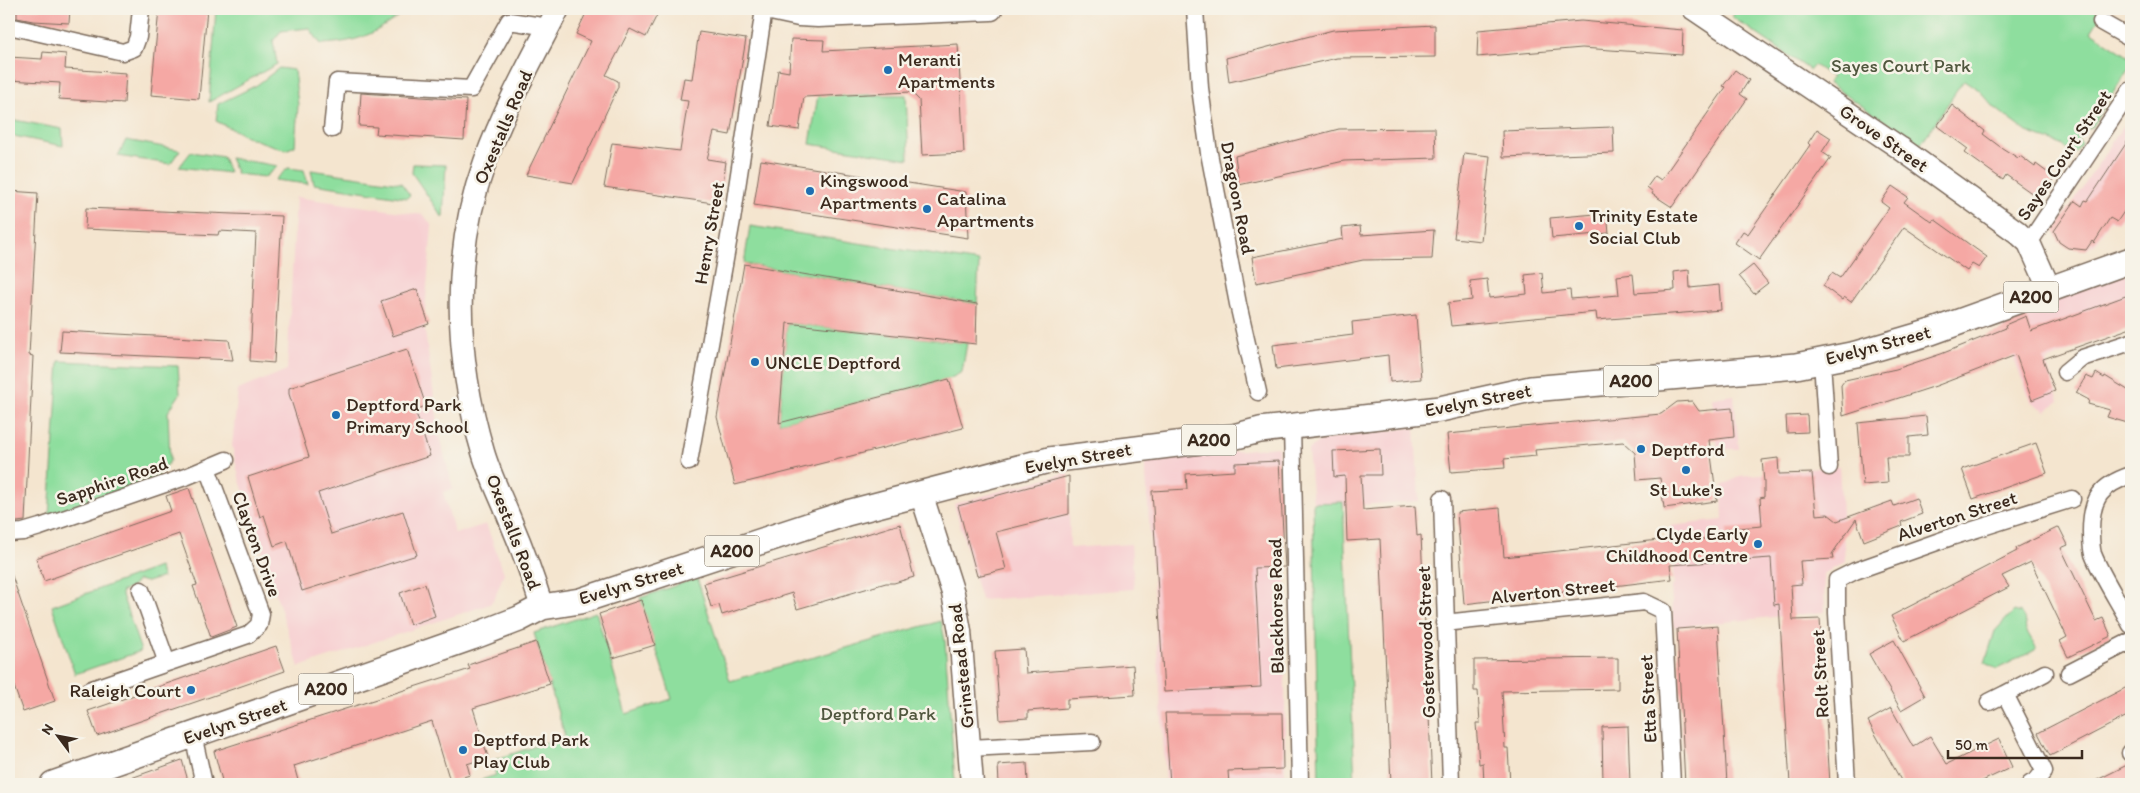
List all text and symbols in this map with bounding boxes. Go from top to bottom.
place label: Meranti Apartments [898,48,995,93]
park label: Sayes Court Park [1831,54,1971,77]
marker: Meranti Apartments [882,64,894,76]
street label: Oxestalls Road [469,66,538,188]
street label: Sayes Court Street [2012,85,2116,225]
street label: Grove Street [1835,99,1933,177]
street label: Dragoon Road [1216,139,1260,257]
place label: Kingswood Apartments [820,169,917,214]
street label: Henry Street [689,180,729,286]
marker: Kingswood Apartments [804,185,816,197]
place label: Catalina Apartments [937,187,1034,232]
marker: Catalina Apartments [921,203,933,215]
place label: Trinity Estate Social Club [1589,204,1698,249]
marker: Trinity Estate Social Club [1573,220,1585,232]
road number: A200 [2004,282,2058,312]
street label: Evelyn Street [1823,320,1933,370]
place label: UNCLE Deptford [765,351,901,374]
marker: UNCLE Deptford [749,356,761,368]
road number: A200 [1604,366,1658,396]
street label: Evelyn Street [1423,378,1533,422]
place label: Deptford Park Primary School [346,393,469,438]
marker: Deptford Park Primary School [330,409,342,421]
road number: A200 [1182,424,1236,456]
street label: Evelyn Street [1023,437,1133,479]
place label: Deptford [1651,438,1724,461]
marker: Deptford [1635,443,1647,455]
street label: Sapphire Road [53,451,171,511]
marker: St Luke's [1680,464,1692,476]
street label: Oxestalls Road [481,471,547,594]
place label: St Luke's [1649,478,1723,501]
street label: Alverton Street [1894,486,2020,546]
street label: Clayton Drive [227,488,287,600]
place label: Clyde Early Childhood Centre [1606,522,1748,567]
road number: A200 [704,536,760,566]
street label: Blackhorse Road [1263,537,1289,674]
marker: Clyde Early Childhood Centre [1752,538,1764,550]
street label: Evelyn Street [576,556,686,610]
street label: Gosterwood Street [1412,565,1440,719]
street label: Alverton Street [1490,573,1616,609]
street label: Grinstead Road [943,602,979,730]
street label: Rolt Street [1806,629,1834,719]
street label: Etta Street [1634,654,1662,744]
road number: A200 [298,674,354,704]
place label: Raleigh Court [69,679,181,702]
marker: Raleigh Court [185,684,197,696]
street label: Evelyn Street [180,693,290,749]
park label: Deptford Park [820,702,936,725]
north arrow [32,710,82,760]
text: N [38,721,57,738]
place label: Deptford Park Play Club [473,728,589,773]
scale bar [1948,728,2081,760]
text: 50 m [1955,736,1988,754]
marker: Deptford Park Play Club [457,744,469,756]

